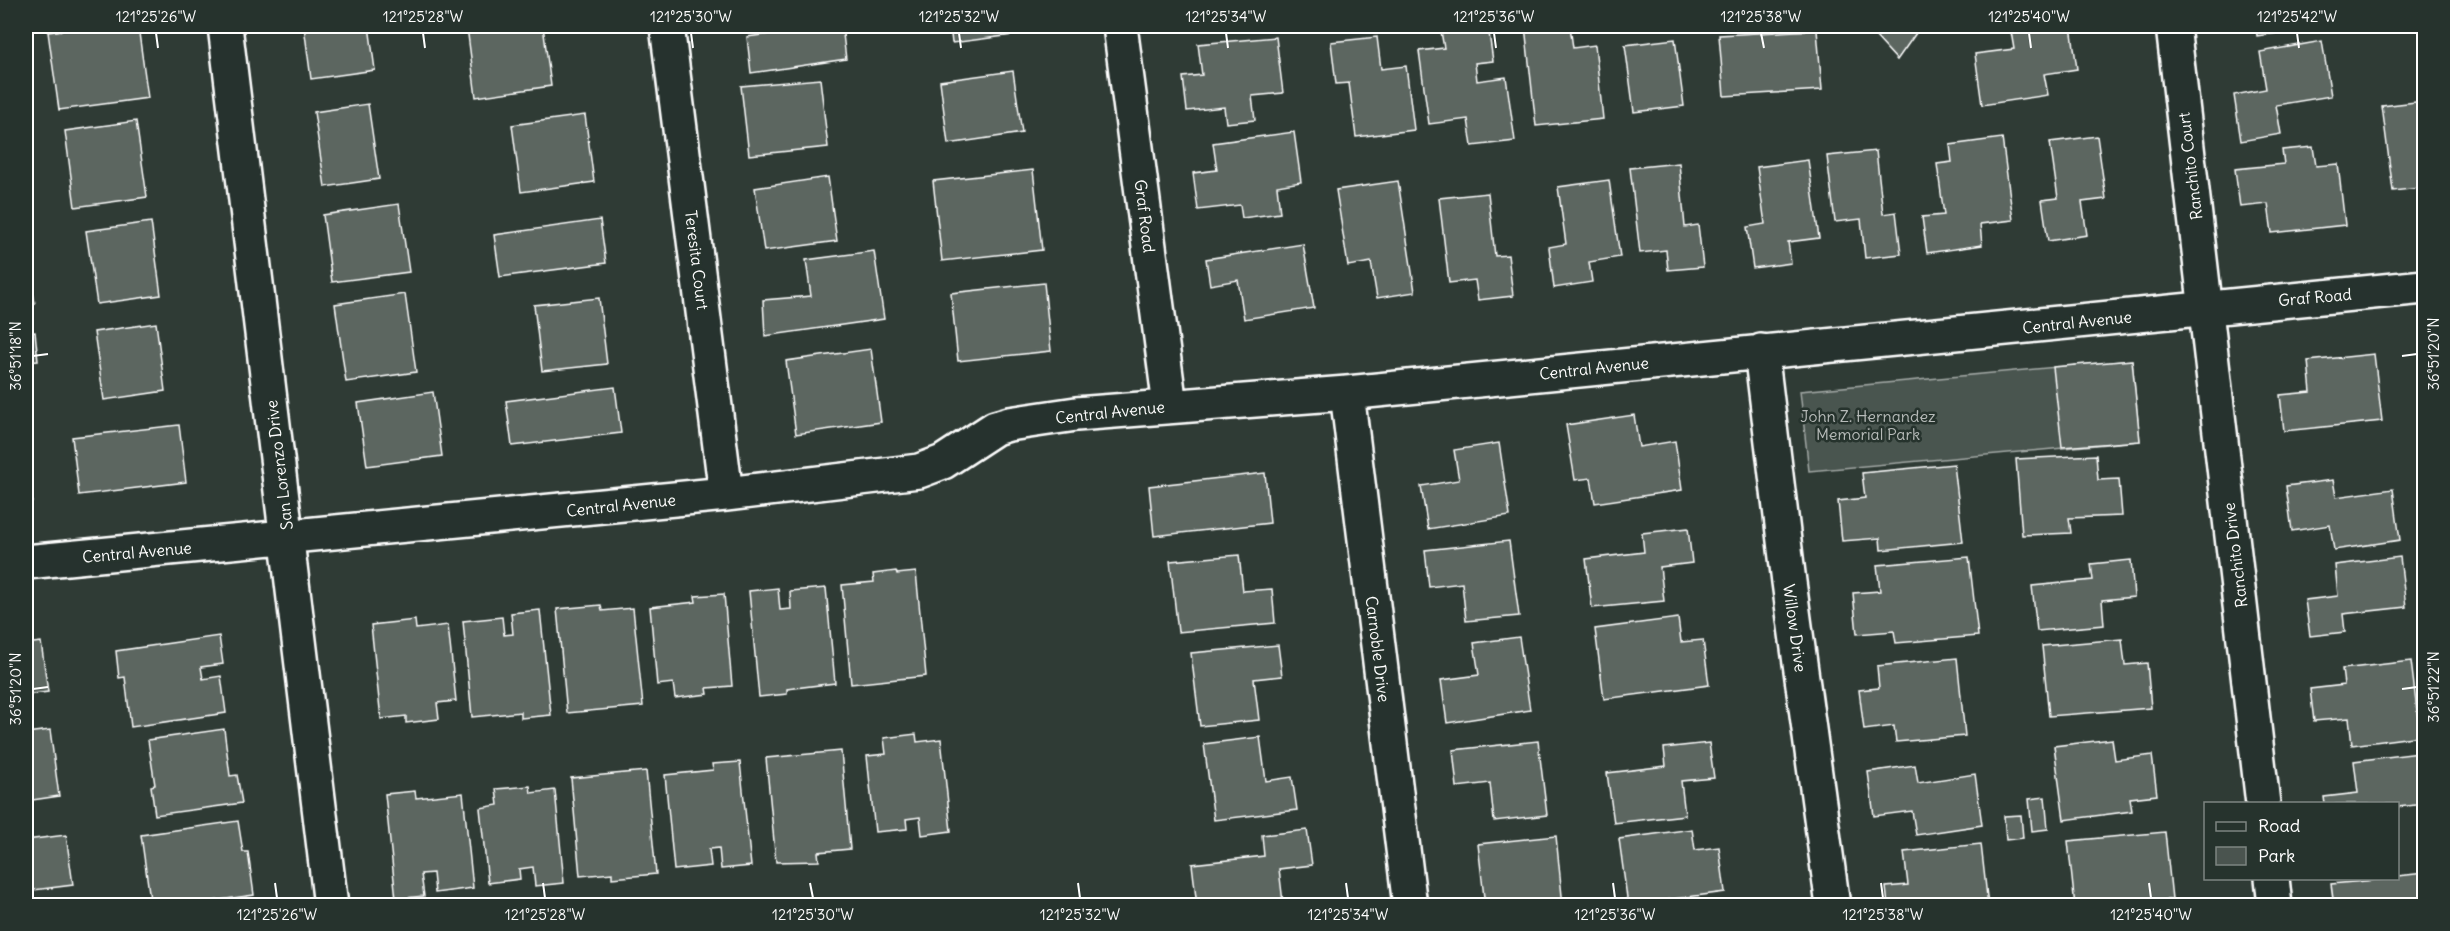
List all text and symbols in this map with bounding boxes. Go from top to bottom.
text: 121°25'26"W [116,7,197,26]
text: 121°25'28"W [383,7,464,26]
text: 121°25'30"W [650,7,732,26]
text: 121°25'32"W [919,7,1000,26]
text: 121°25'34"W [1186,7,1267,26]
text: 121°25'36"W [1454,7,1535,26]
text: 121°25'38"W [1721,7,1802,26]
text: 121°25'40"W [1988,7,2070,26]
text: 121°25'42"W [2257,7,2337,26]
street label: Ranchito Court [2173,110,2207,221]
street label: Graf Road [1131,178,1159,254]
street label: Teresita Court [681,209,713,312]
street label: Graf Road [2277,284,2353,310]
street label: Central Avenue [2021,306,2133,338]
text: 36°51'20"N [2424,317,2443,391]
text: 36°51'18"N [6,321,25,391]
street label: Central Avenue [1538,352,1650,384]
street label: Central Avenue [1054,396,1166,428]
street label: San Lorenzo Drive [261,399,297,531]
park label: John Z. Hernandez Memorial Park [1800,406,1936,444]
street label: Central Avenue [565,489,677,521]
street label: Ranchito Drive [2219,501,2251,609]
street label: Central Avenue [81,537,193,567]
street label: Willow Drive [1779,583,1811,673]
street label: Carnoble Drive [1362,595,1394,703]
text: 36°51'22"N [2424,651,2443,723]
text: 36°51'20"N [6,652,25,726]
legend [2204,802,2399,880]
text: Road [2258,814,2301,837]
text: Park [2258,844,2295,867]
text: 121°25'26"W [237,905,318,924]
text: 121°25'28"W [505,905,586,924]
text: 121°25'30"W [772,905,854,924]
text: 121°25'32"W [1040,905,1121,924]
text: 121°25'34"W [1308,905,1389,924]
text: 121°25'36"W [1575,905,1656,924]
text: 121°25'38"W [1843,905,1924,924]
text: 121°25'40"W [2110,905,2192,924]

